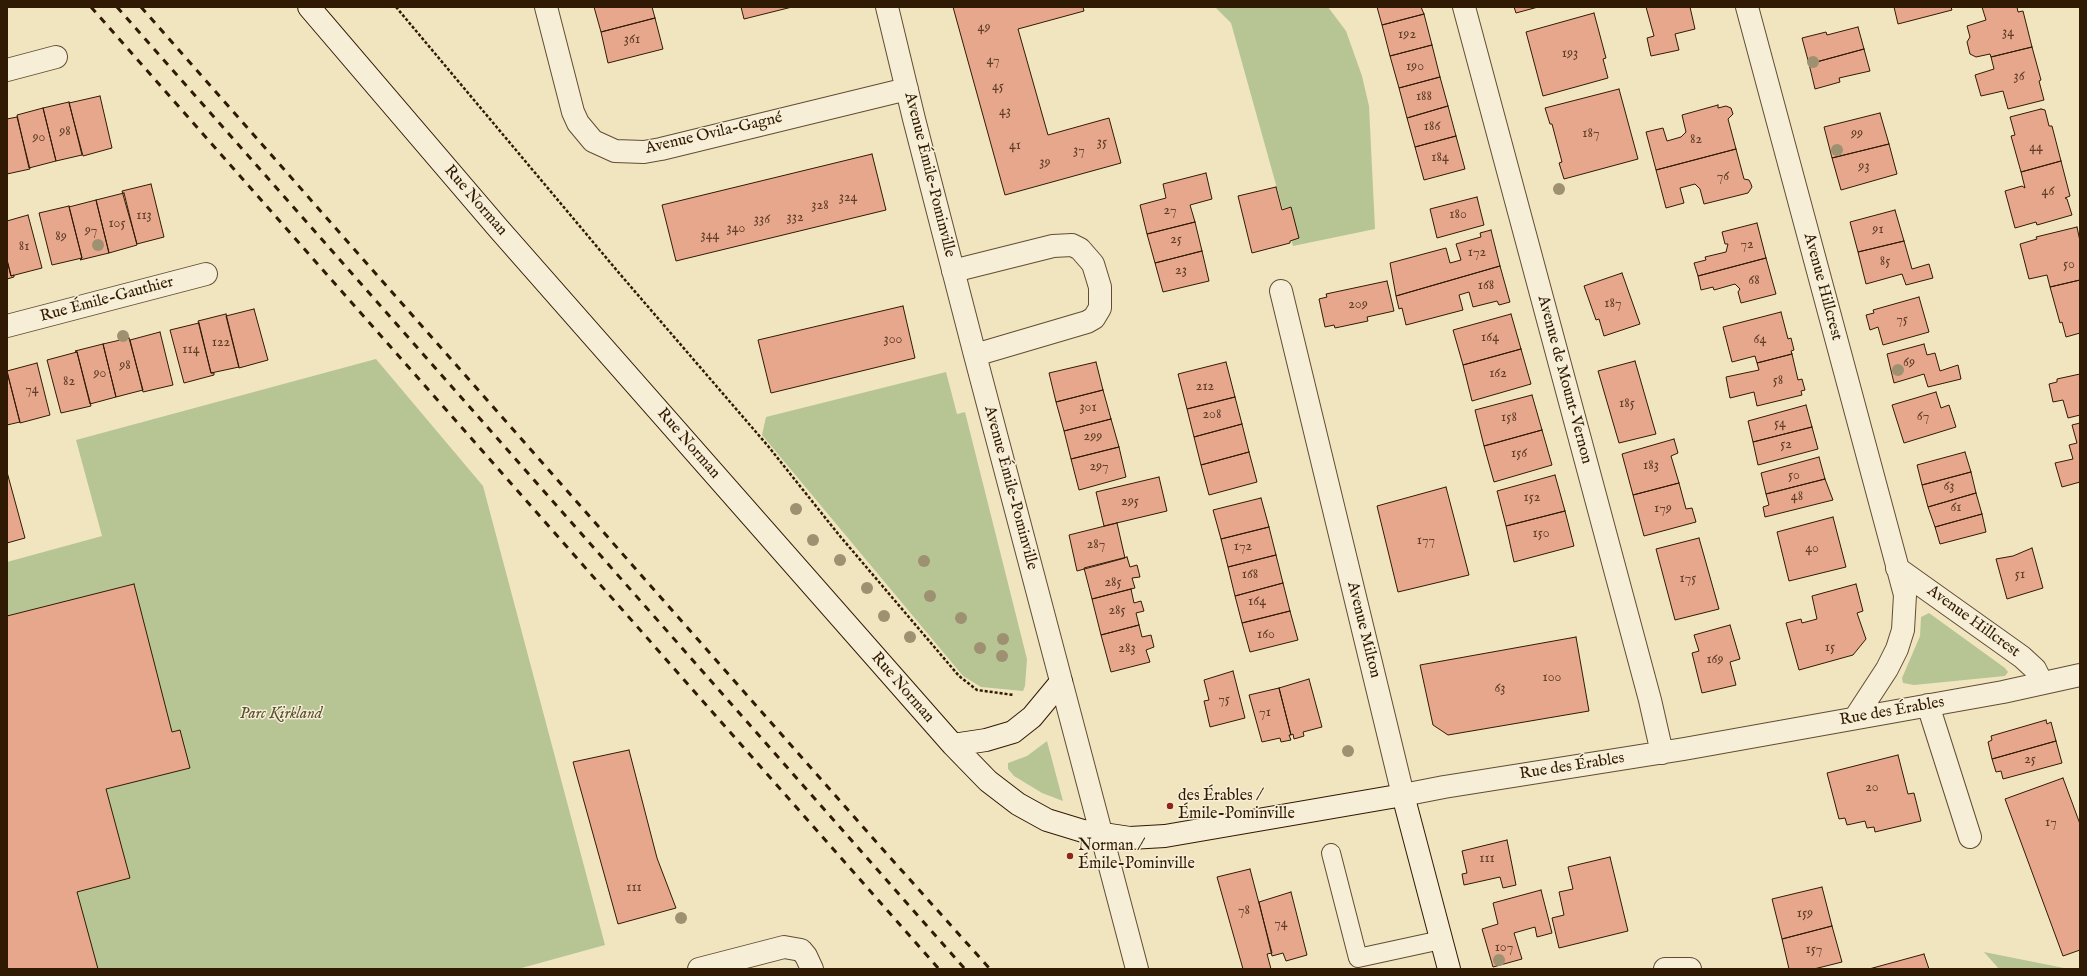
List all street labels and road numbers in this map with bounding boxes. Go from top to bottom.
street label: Avenue Émile-Pominville [899,91,959,259]
street label: Avenue Ovila-Gagné [644,109,784,159]
street label: Rue Norman [439,162,511,240]
street label: Avenue Hillcrest [1798,231,1846,343]
street label: Rue Émile-Gauthier [38,273,176,327]
street label: Avenue de Mount-Vernon [1532,294,1596,466]
street label: Avenue Émile-Pominville [979,404,1041,572]
street label: Rue Norman [652,405,724,483]
street label: Avenue Milton [1342,580,1384,680]
street label: Avenue Hillcrest [1923,582,2023,662]
street label: Rue Norman [866,649,938,727]
street label: Rue des Érables [1838,693,1946,731]
street label: Rue des Érables [1518,749,1626,785]

